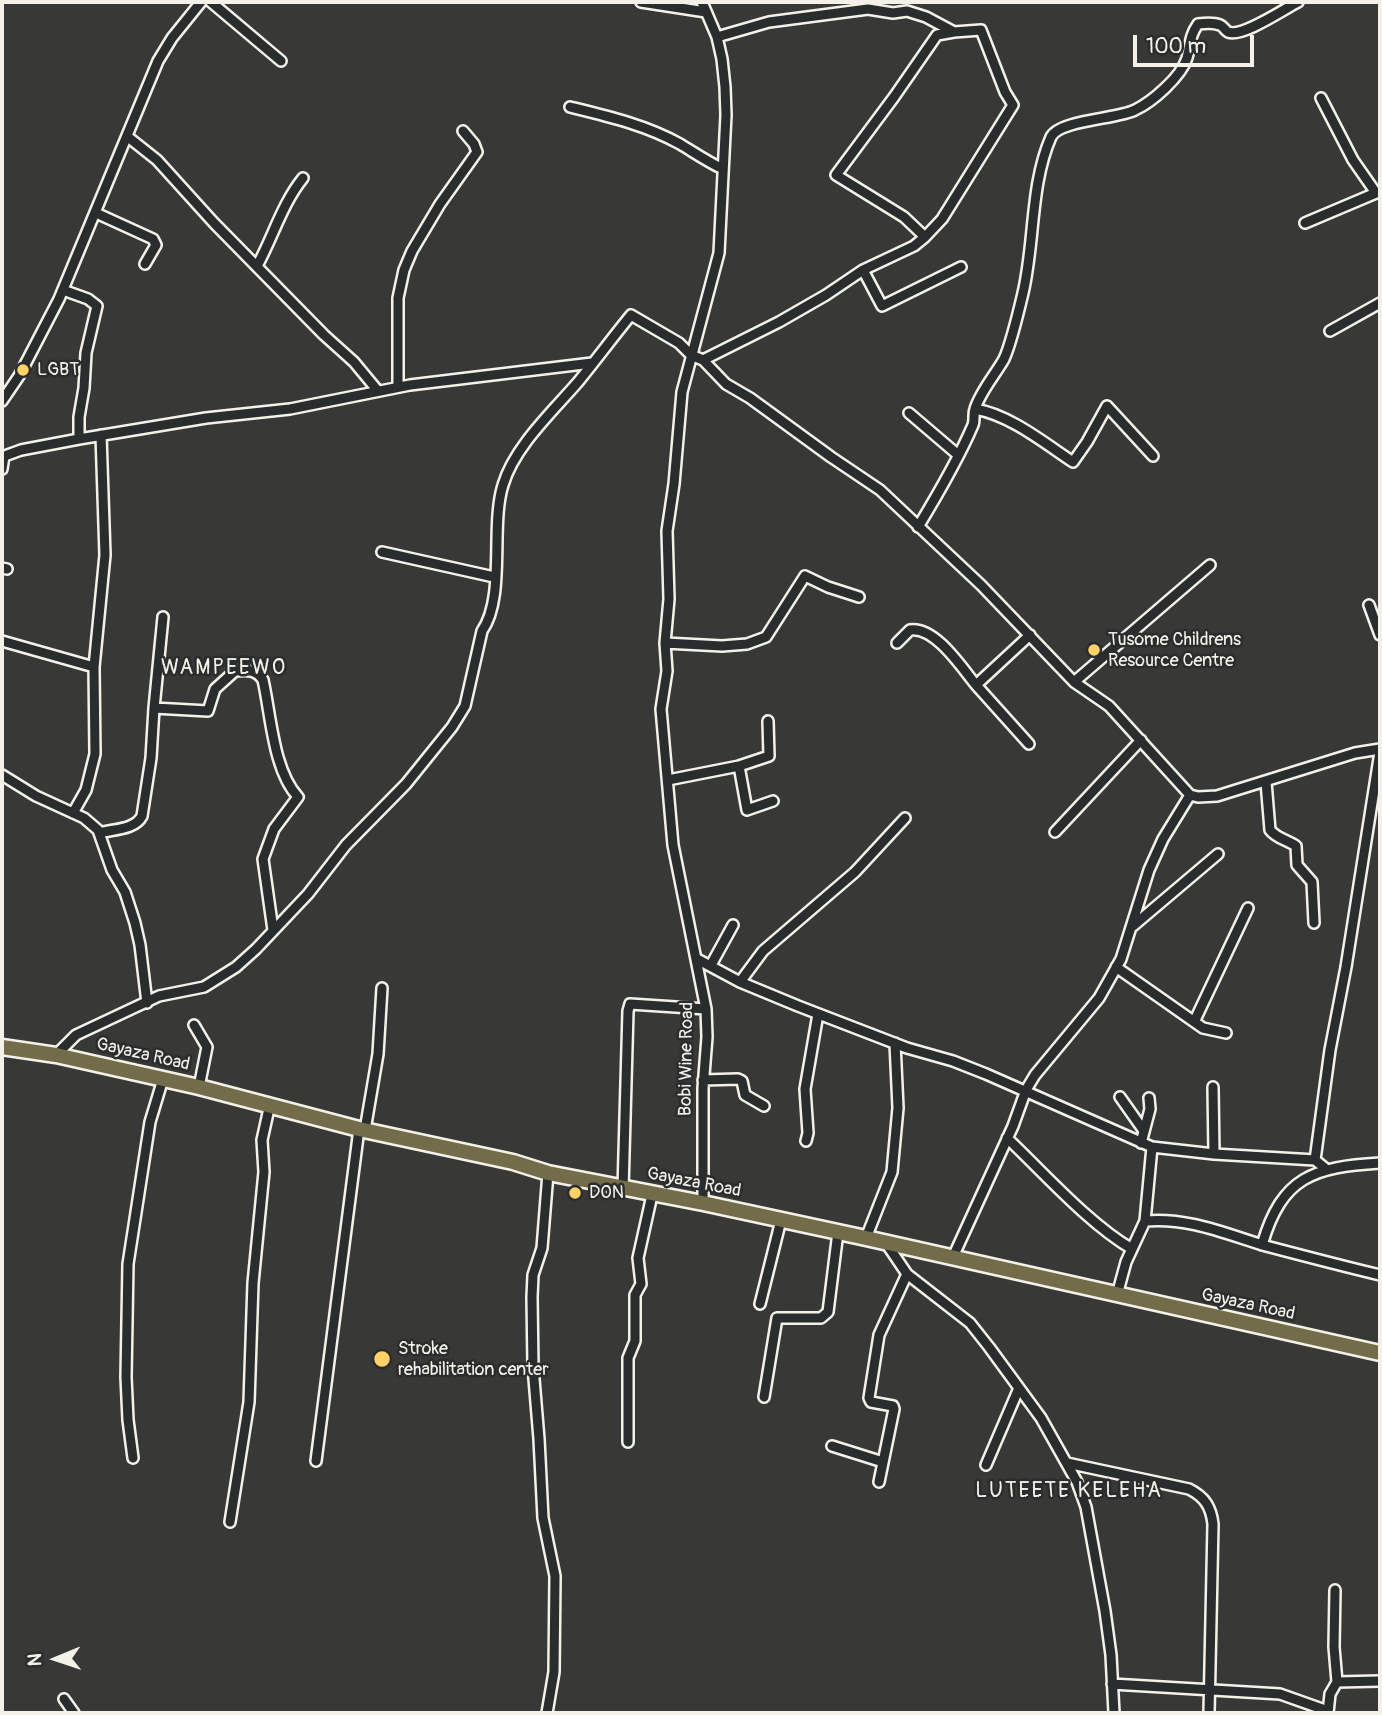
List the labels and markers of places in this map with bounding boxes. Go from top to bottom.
place label: LGBT [37,359,79,381]
marker: LGBT [15,362,31,378]
place label: Tusome Childrens Resource Centre [1108,629,1241,672]
marker: Tusome Childrens Resource Centre [1086,642,1102,658]
place label: DON [589,1182,624,1204]
marker: DON [567,1185,583,1201]
place label: Stroke rehabilitation center [398,1338,549,1380]
marker: Stroke rehabilitation center [372,1349,392,1369]

